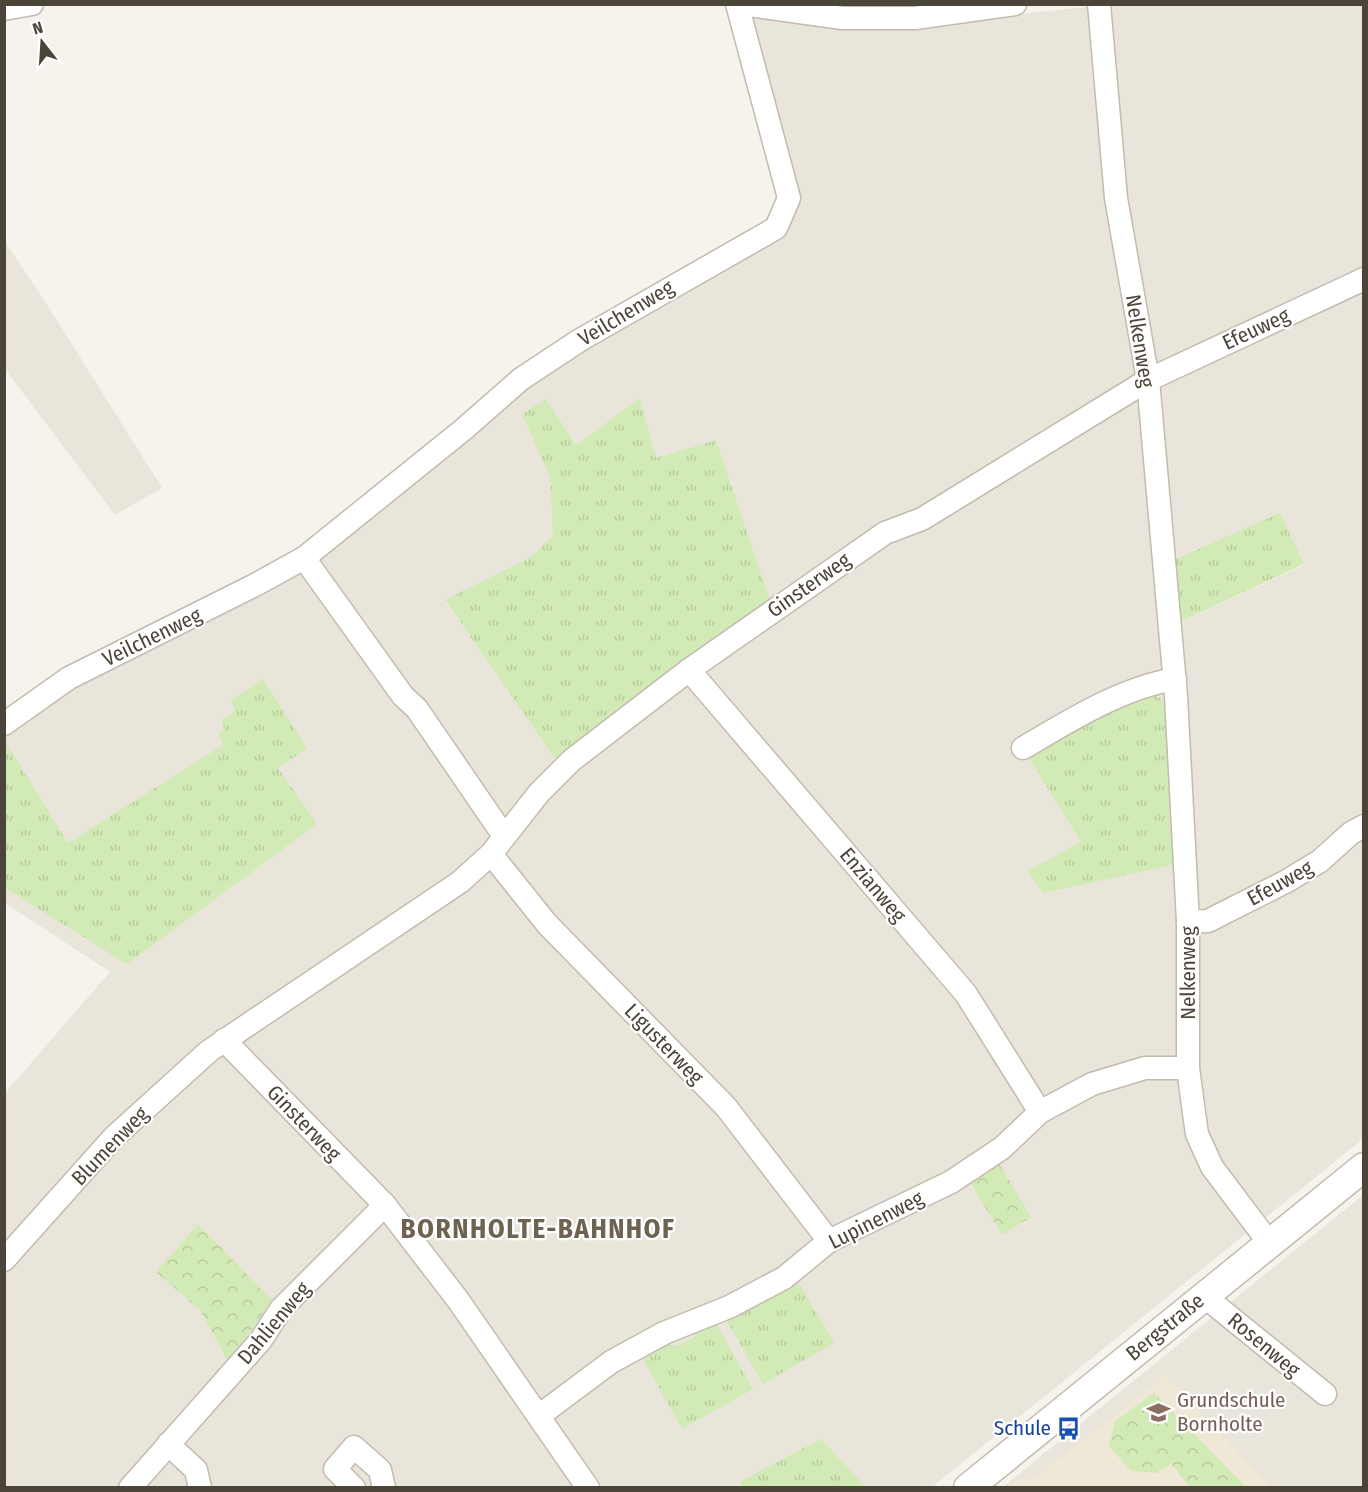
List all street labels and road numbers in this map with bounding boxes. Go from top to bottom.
street label: Veilchenweg [574,274,679,352]
street label: Nelkenweg [1120,293,1160,389]
street label: Efeuweg [1218,302,1294,356]
street label: Ginsterweg [762,547,856,623]
street label: Veilchenweg [98,602,206,672]
street label: Enzianweg [834,842,912,928]
street label: Efeuweg [1243,854,1317,912]
street label: Nelkenweg [1175,926,1201,1020]
street label: Ligusterweg [619,998,709,1090]
street label: Ginsterweg [261,1080,347,1167]
street label: Blumenweg [66,1101,154,1191]
street label: Lupinenweg [824,1185,928,1255]
street label: Dahlienweg [232,1276,316,1370]
street label: Bergstraße [1121,1288,1209,1366]
street label: Rosenweg [1222,1307,1306,1383]

